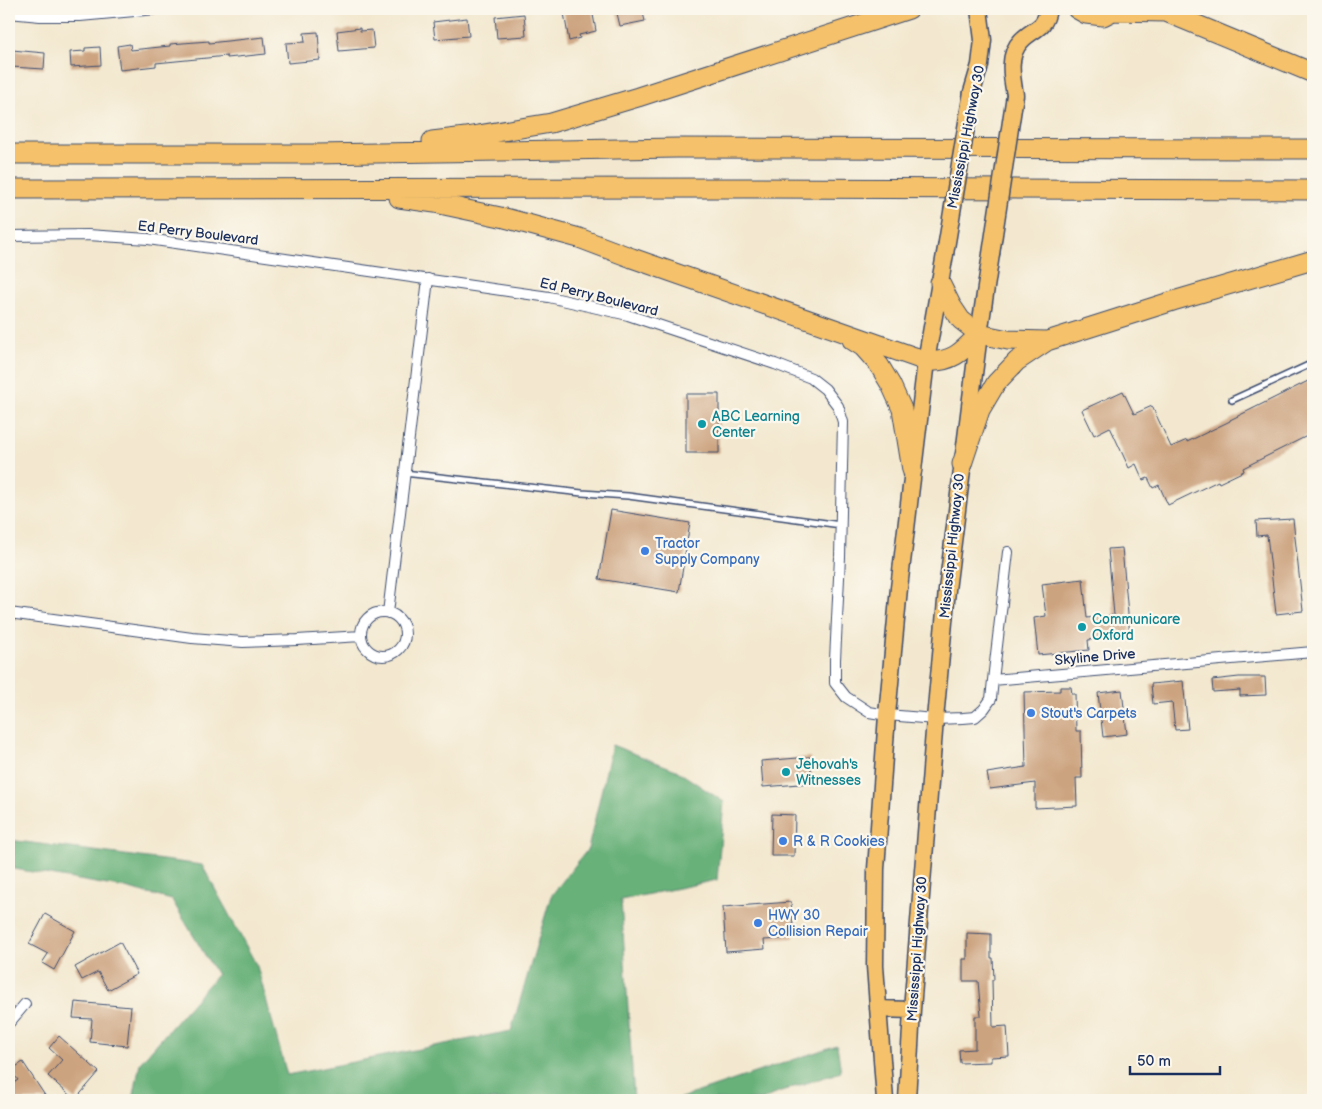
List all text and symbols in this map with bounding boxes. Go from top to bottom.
street label: Mississippi Highway 30 [944,64,988,210]
street label: Ed Perry Boulevard [137,217,259,249]
street label: Ed Perry Boulevard [538,274,660,320]
place label: ABC Learning Center [712,408,800,441]
marker: ABC Learning Center [696,418,708,430]
street label: Mississippi Highway 30 [936,473,968,619]
place label: Tractor Supply Company [655,535,760,568]
marker: Tractor Supply Company [639,545,651,557]
place label: Communicare Oxford [1092,611,1180,644]
marker: Communicare Oxford [1076,621,1088,633]
street label: Skyline Drive [1054,645,1136,669]
place label: Stout's Carpets [1041,705,1137,722]
marker: Stout's Carpets [1025,707,1037,719]
place label: Jehovah's Witnesses [796,756,861,789]
marker: Jehovah's Witnesses [780,766,792,778]
place label: R & R Cookies [793,833,885,850]
marker: R & R Cookies [777,835,789,847]
street label: Mississippi Highway 30 [903,876,931,1022]
place label: HWY 30 Collision Repair [768,907,869,940]
marker: HWY 30 Collision Repair [752,917,764,929]
scale bar [1130,1044,1220,1076]
text: 50 m [1137,1052,1171,1071]

